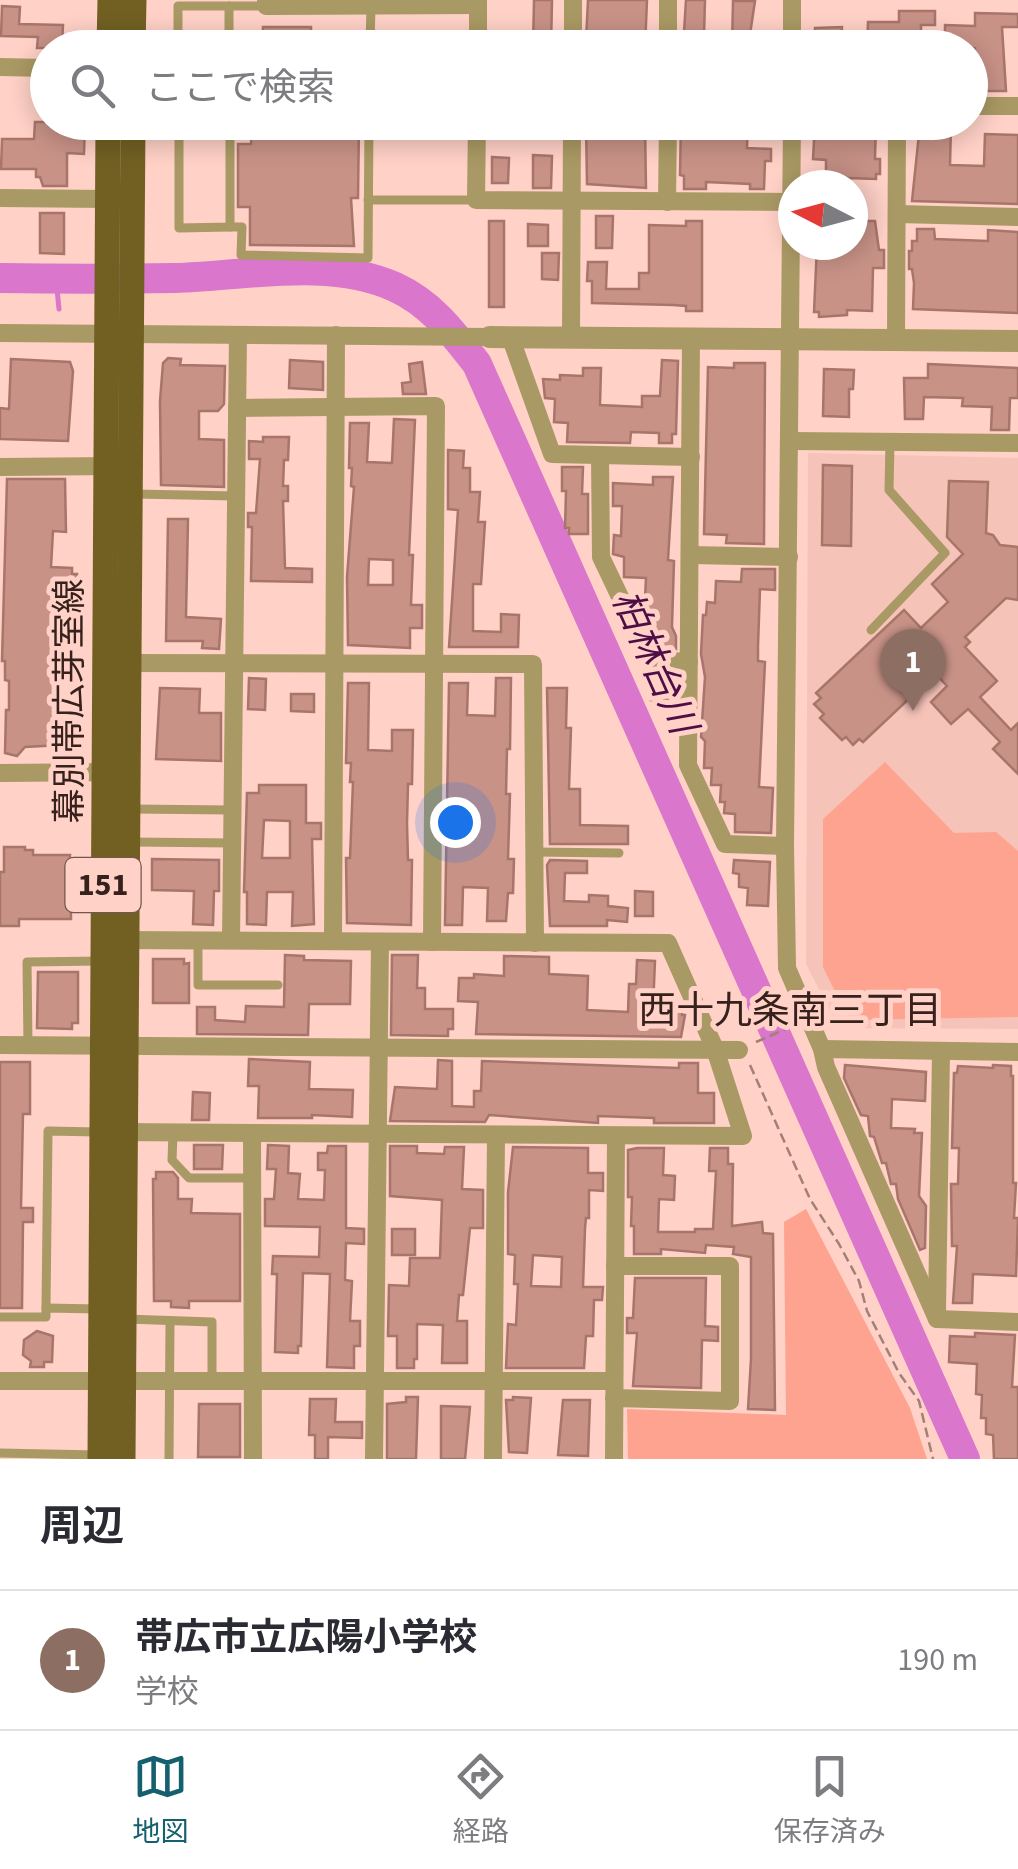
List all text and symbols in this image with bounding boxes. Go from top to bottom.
search box [30,30,988,140]
icon: search [65,58,120,113]
text: ここで検索 [145,61,335,115]
north arrow [778,170,868,260]
street label: 幕別帯広芽室線 [45,578,95,824]
water label: 柏林台川 [598,582,711,746]
pin: 1 [880,628,946,711]
your location [430,797,481,848]
road number: 151 [66,858,140,912]
district label: 西十九条南三丁目 [638,984,942,1038]
text: 周辺 [40,1497,124,1557]
text: 帯広市立広陽小学校 [135,1611,477,1665]
text: 1 [64,1637,81,1683]
text: 190 m [897,1637,978,1683]
text: 学校 [135,1669,199,1715]
tab: 地図 [132,1749,188,1852]
tab: 経路 [453,1749,509,1852]
tab: 保存済み [774,1749,886,1852]

